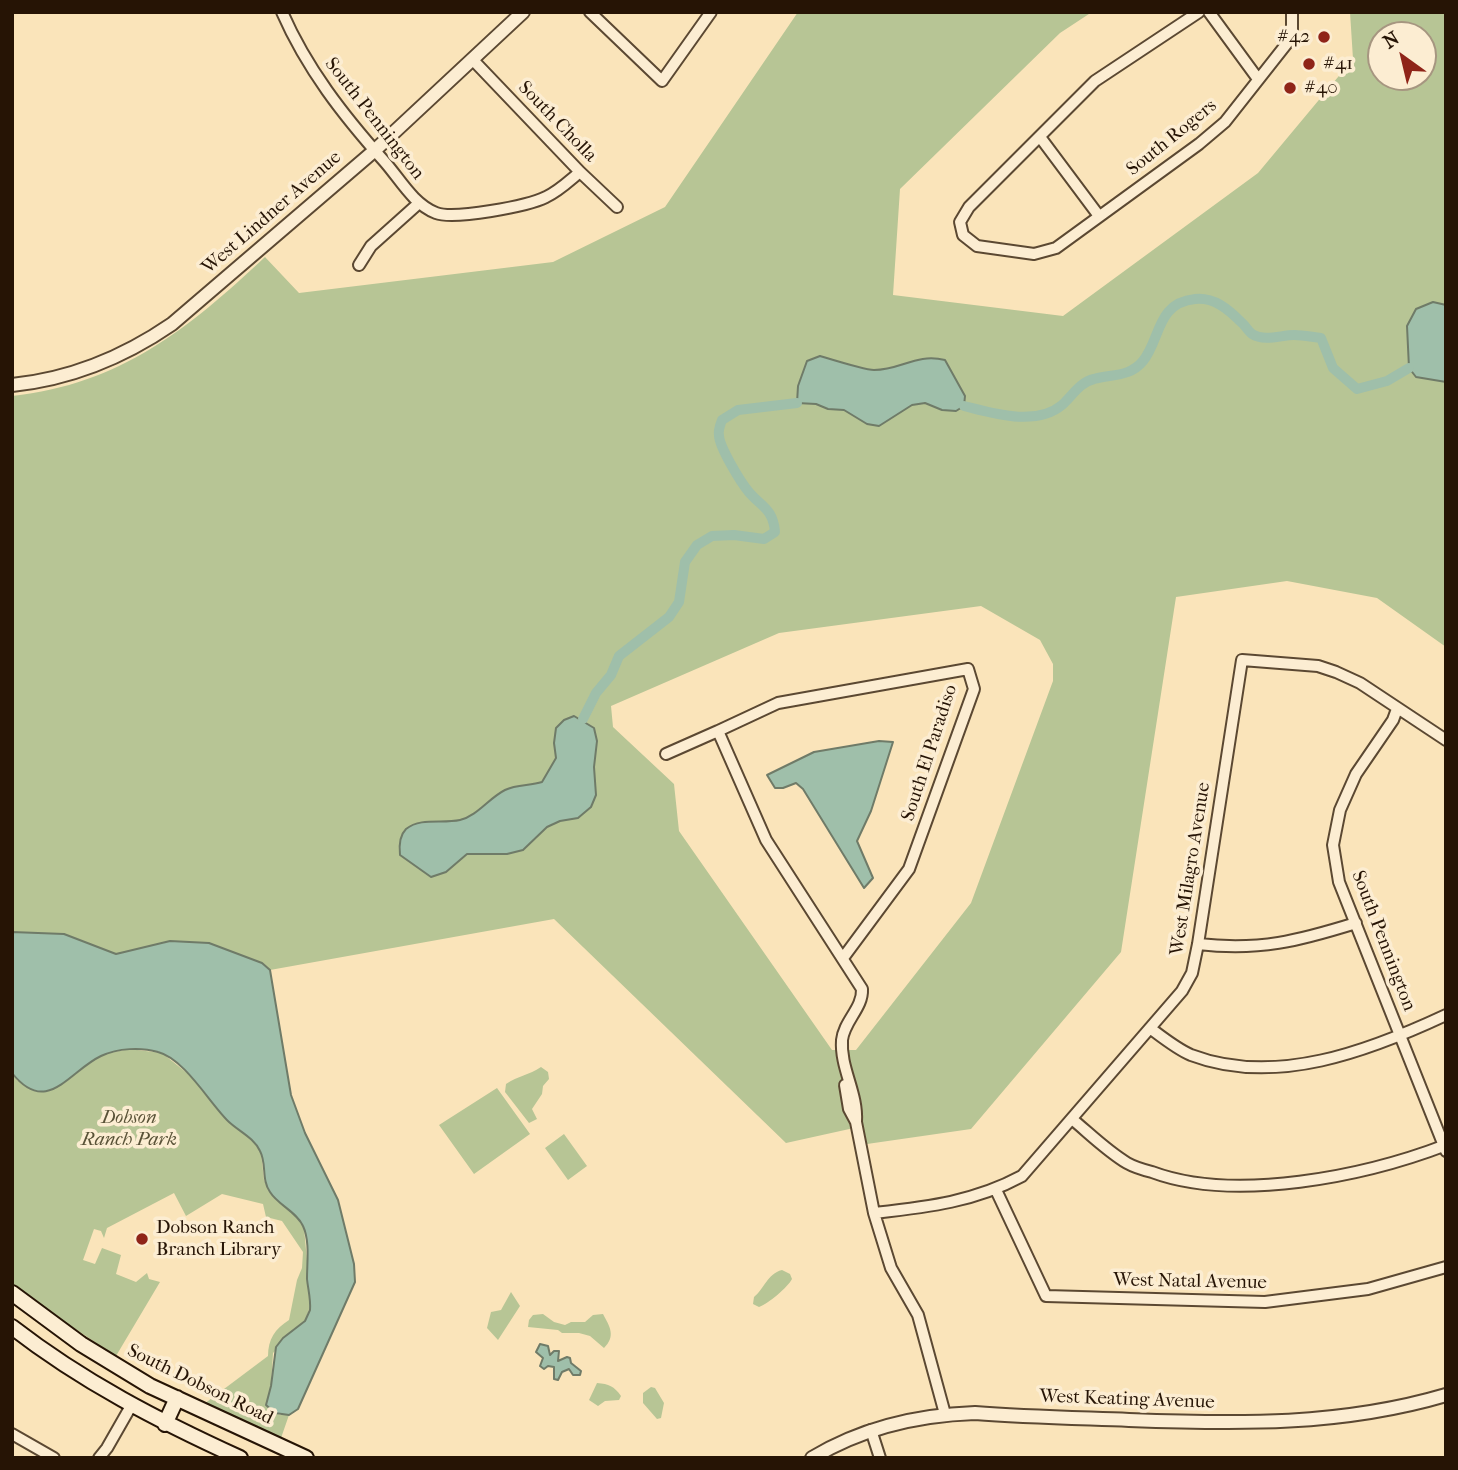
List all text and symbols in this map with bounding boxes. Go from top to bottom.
north arrow [1367,21,1437,91]
place label: #42 [1277,26,1310,48]
text: N [1379,27,1403,53]
marker: #42 [1316,29,1332,45]
place label: #41 [1323,53,1353,75]
street label: South Pennington [319,54,429,184]
marker: #41 [1301,56,1317,72]
street label: South Cholla [513,77,601,167]
place label: #40 [1304,77,1338,99]
marker: #40 [1282,80,1298,96]
street label: South Rogers [1122,95,1222,181]
street label: West Lindner Avenue [198,146,346,280]
street label: South El Paradiso [897,682,963,824]
street label: West Milagro Avenue [1166,781,1216,957]
street label: South Pennington [1346,868,1420,1014]
park label: Dobson Ranch Park [81,1107,177,1151]
place label: Dobson Ranch Branch Library [156,1217,281,1261]
marker: Dobson Ranch Branch Library [134,1231,150,1247]
street label: West Natal Avenue [1113,1269,1267,1295]
street label: South Dobson Road [123,1340,277,1430]
street label: West Keating Avenue [1039,1386,1215,1414]

